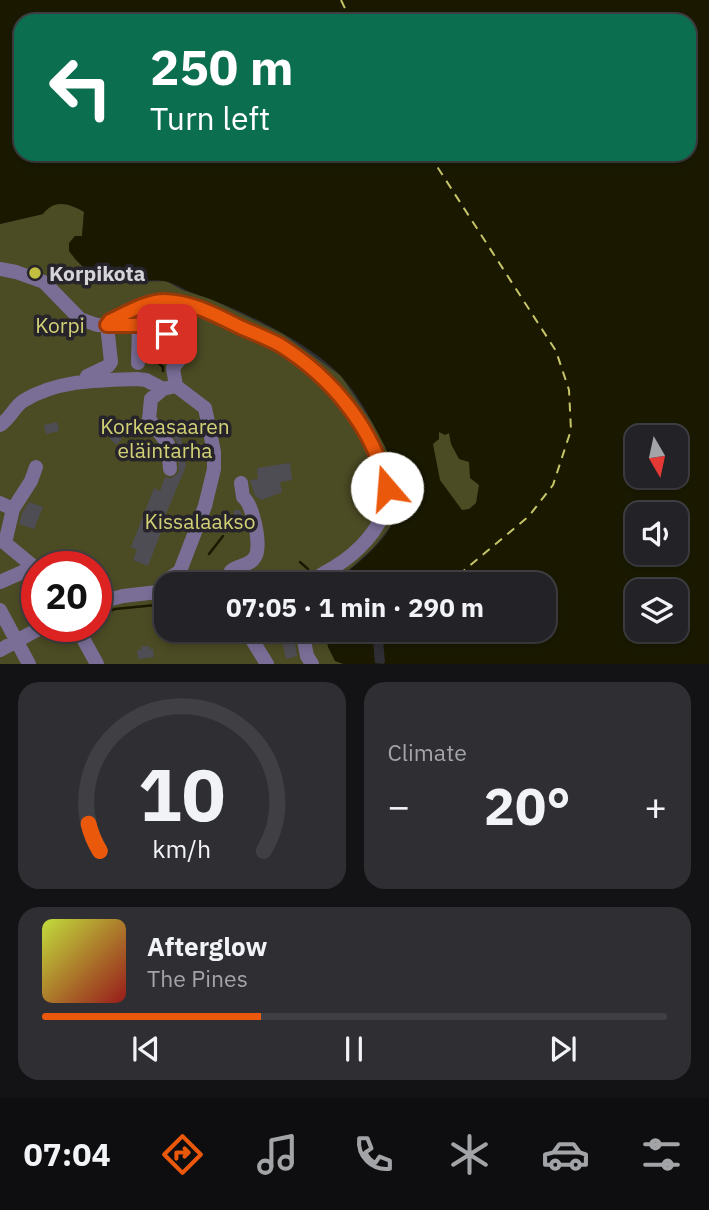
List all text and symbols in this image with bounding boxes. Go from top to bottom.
text: 250 m [150,35,294,98]
icon: left [35,42,126,133]
text: Turn left [150,97,270,139]
place label: Korpikota [49,259,146,287]
marker: Korpikota [27,265,43,281]
pin [137,304,197,364]
park label: Korpi [35,311,85,339]
icon: arrive [148,315,186,353]
park label: Korkeasaaren eläintarha [100,412,230,464]
north arrow [625,425,688,488]
map controls [625,425,688,642]
position arrow [350,451,424,525]
button: sound [625,502,688,565]
park label: Kissalaakso [144,507,256,535]
speed limit sign: 20 [21,551,112,642]
button: layers [625,579,688,642]
text: 07:05 · 1 min · 290 m [226,590,484,624]
text: Climate [388,737,467,767]
text: 10 [138,747,225,842]
text: 20° [484,772,571,839]
text: − [388,781,410,830]
text: + [644,781,667,830]
text: km/h [152,832,211,865]
text: Afterglow [147,929,267,963]
text: The Pines [147,963,248,993]
icon: previous [127,1030,165,1068]
icon: pause [335,1030,373,1068]
icon: next [544,1030,582,1068]
icon: directions [158,1130,207,1179]
icon: music [253,1130,302,1179]
icon: phone [349,1130,398,1179]
icon: climate [445,1130,494,1179]
icon: car [541,1130,590,1179]
icon: filters [637,1130,686,1179]
text: 07:04 [23,1133,111,1175]

